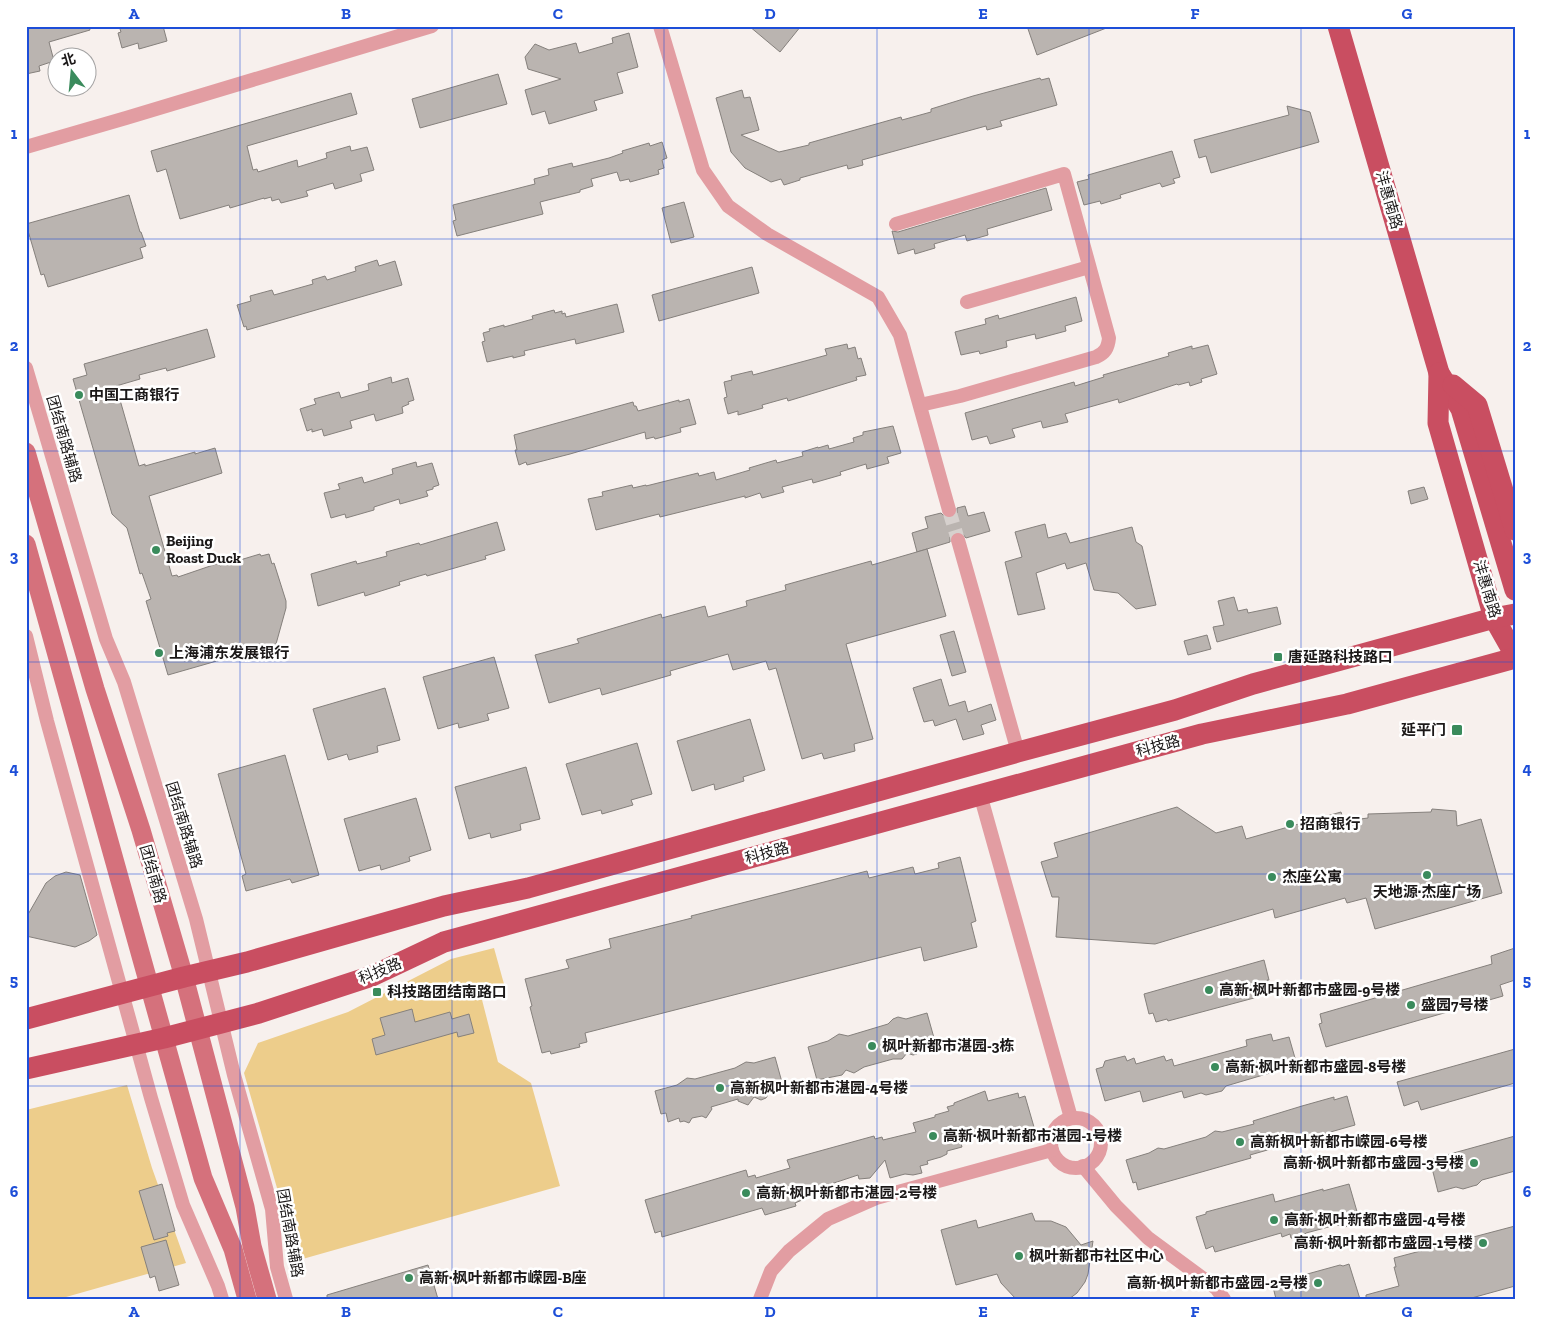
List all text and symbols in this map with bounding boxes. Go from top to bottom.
text: A [129,4,140,23]
text: B [341,4,351,23]
text: C [553,4,563,23]
text: D [764,4,776,23]
text: E [978,4,988,23]
text: F [1190,4,1200,23]
text: G [1402,4,1413,23]
north arrow [48,48,98,98]
text: 北 [59,50,78,70]
text: 1 [11,124,18,143]
text: 1 [1524,124,1531,143]
street label: 沣惠南路 [1372,169,1406,231]
text: 2 [10,336,19,355]
text: 2 [1523,336,1532,355]
place label: 中国工商银行 [89,386,179,404]
marker: 中国工商银行 [73,389,85,401]
street label: 团结南路辅路 [43,393,85,485]
place label: Beijing Roast Duck [166,532,242,567]
marker: Beijing Roast Duck [150,544,162,556]
text: 3 [10,547,19,566]
text: 3 [1523,547,1532,566]
street label: 沣惠南路 [1470,558,1504,620]
place label: 上海浦东发展银行 [169,644,289,662]
marker: 上海浦东发展银行 [153,647,165,659]
place label: 唐延路科技路口 [1288,648,1393,666]
marker: 唐延路科技路口 [1272,651,1284,663]
place label: 延平门 [1401,721,1446,739]
marker: 延平门 [1450,723,1464,737]
street label: 科技路 [1134,731,1182,761]
text: 4 [9,759,19,778]
text: 4 [1522,759,1532,778]
street label: 团结南路辅路 [162,779,206,871]
place label: 招商银行 [1300,815,1360,833]
marker: 招商银行 [1284,818,1296,830]
street label: 科技路 [743,838,791,868]
street label: 团结南路 [136,843,170,905]
place label: 杰座公寓 [1282,868,1342,886]
marker: 天地源·杰座广场 [1421,869,1433,881]
marker: 杰座公寓 [1266,871,1278,883]
place label: 天地源·杰座广场 [1373,883,1481,901]
street label: 科技路 [356,954,404,988]
text: 5 [10,971,18,990]
text: 5 [1523,971,1531,990]
place label: 高新·枫叶新都市盛园-9号楼 [1219,981,1400,999]
place label: 科技路团结南路口 [387,983,507,1001]
marker: 高新·枫叶新都市盛园-9号楼 [1203,984,1215,996]
marker: 科技路团结南路口 [371,986,383,998]
place label: 盛园7号楼 [1421,996,1488,1014]
marker: 盛园7号楼 [1405,999,1417,1011]
place label: 枫叶新都市湛园-3栋 [882,1037,1015,1055]
marker: 枫叶新都市湛园-3栋 [866,1040,878,1052]
place label: 高新·枫叶新都市盛园-8号楼 [1225,1058,1406,1076]
marker: 高新·枫叶新都市盛园-8号楼 [1209,1061,1221,1073]
place label: 高新枫叶新都市湛园-4号楼 [730,1079,908,1097]
marker: 高新枫叶新都市湛园-4号楼 [714,1082,726,1094]
place label: 高新·枫叶新都市湛园-1号楼 [943,1127,1122,1145]
marker: 高新·枫叶新都市湛园-1号楼 [927,1130,939,1142]
place label: 高新枫叶新都市嵘园-6号楼 [1250,1133,1428,1151]
marker: 高新枫叶新都市嵘园-6号楼 [1234,1136,1246,1148]
place label: 高新·枫叶新都市盛园-3号楼 [1283,1154,1464,1172]
marker: 高新·枫叶新都市盛园-3号楼 [1468,1157,1480,1169]
text: 6 [10,1182,19,1201]
text: 6 [1523,1182,1532,1201]
place label: 高新·枫叶新都市湛园-2号楼 [756,1184,937,1202]
street label: 团结南路辅路 [273,1187,307,1279]
marker: 高新·枫叶新都市湛园-2号楼 [740,1187,752,1199]
place label: 高新·枫叶新都市盛园-4号楼 [1284,1211,1466,1229]
marker: 高新·枫叶新都市盛园-4号楼 [1268,1214,1280,1226]
place label: 高新·枫叶新都市盛园-1号楼 [1294,1234,1473,1252]
marker: 高新·枫叶新都市盛园-1号楼 [1477,1237,1489,1249]
place label: 枫叶新都市社区中心 [1029,1247,1164,1265]
marker: 枫叶新都市社区中心 [1013,1250,1025,1262]
place label: 高新·枫叶新都市嵘园-B座 [419,1269,587,1287]
marker: 高新·枫叶新都市嵘园-B座 [403,1272,415,1284]
place label: 高新·枫叶新都市盛园-2号楼 [1127,1274,1308,1292]
marker: 高新·枫叶新都市盛园-2号楼 [1312,1277,1324,1289]
text: A [129,1302,140,1321]
text: B [341,1302,351,1321]
text: C [553,1302,563,1321]
text: D [764,1302,776,1321]
text: E [978,1302,988,1321]
text: F [1190,1302,1200,1321]
text: G [1402,1302,1413,1321]

